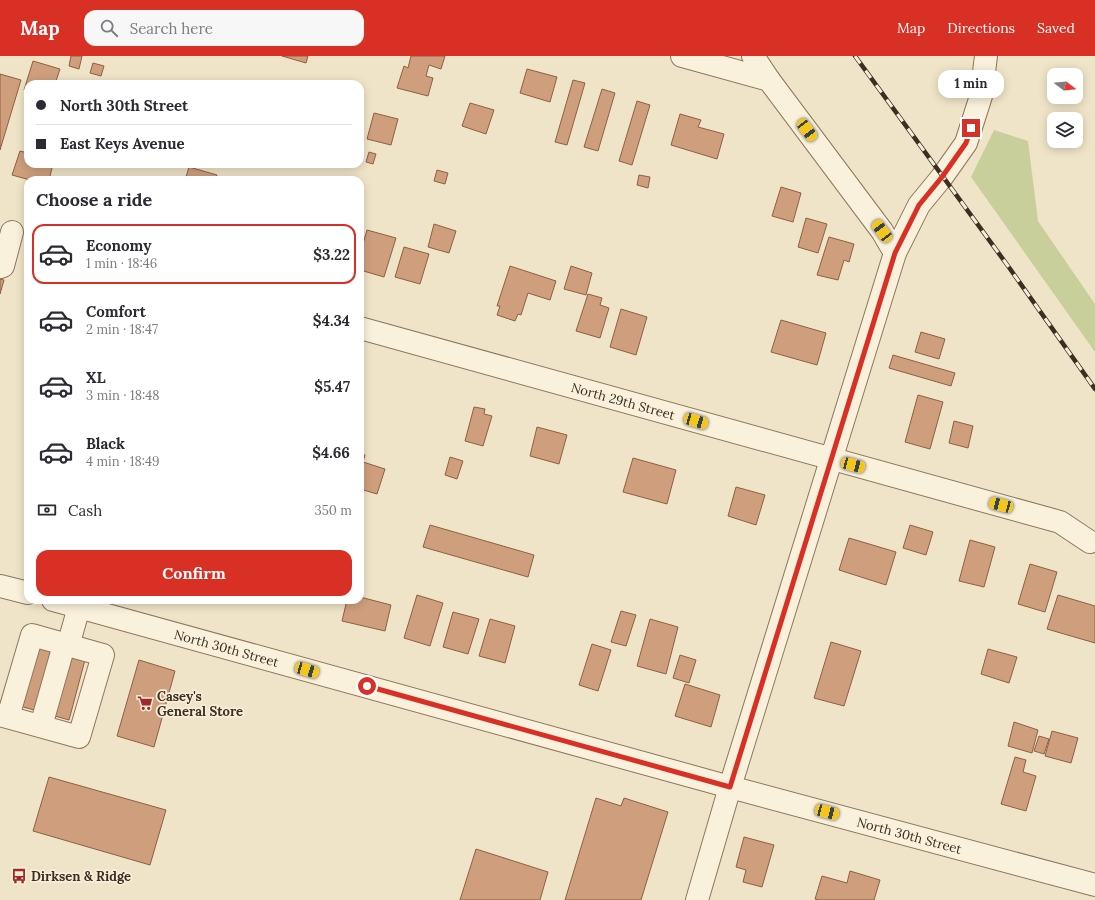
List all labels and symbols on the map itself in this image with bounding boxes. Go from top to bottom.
north arrow [1047,68,1083,104]
callout: 1 min [938,70,1004,98]
car [795,117,819,143]
route end [962,119,980,137]
car [870,218,894,244]
street label: North 29th Street [569,379,677,424]
car [683,412,709,430]
car [840,456,866,474]
car [988,496,1014,514]
street label: North 30th Street [172,626,281,671]
car [294,661,320,679]
route start [358,677,376,695]
place label: Casey's General Store [157,688,243,720]
supermarket icon: Casey's General Store [136,694,154,712]
car [814,803,840,821]
street label: North 30th Street [855,813,963,858]
bus stop icon: Dirksen & Ridge [10,867,28,885]
place label: Dirksen & Ridge [31,868,131,885]

